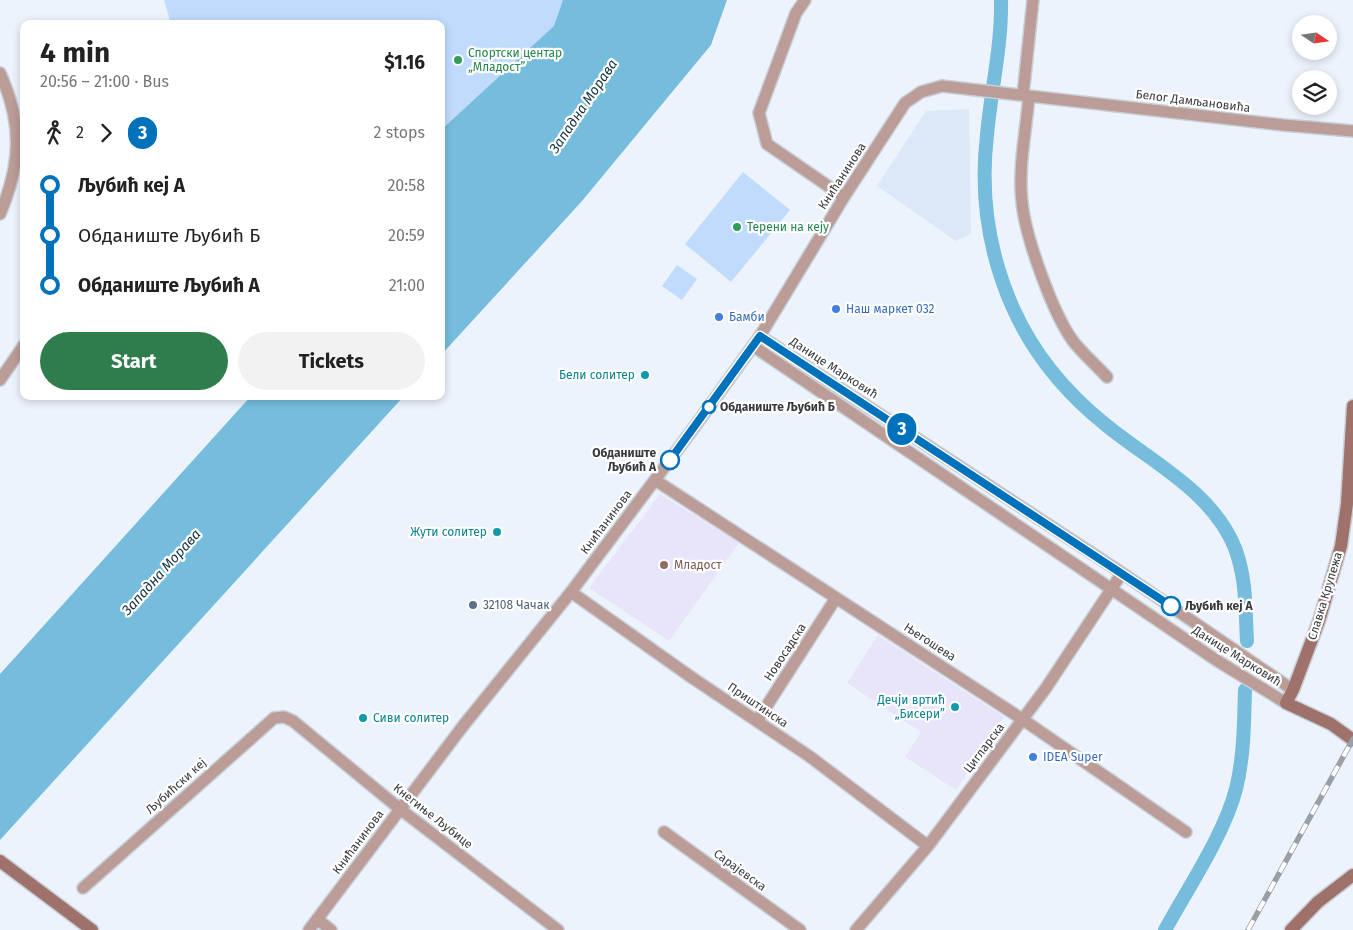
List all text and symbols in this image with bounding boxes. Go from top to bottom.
north arrow [1292,15,1338,60]
map controls [1292,15,1337,115]
text: 4 min [40,36,110,69]
place label: Спортски центар „Младост” [468,46,562,74]
text: $1.16 [384,51,425,74]
marker: Спортски центар „Младост” [452,54,464,66]
water label: Западна Морава [545,56,621,157]
button: layers [1292,70,1337,115]
text: 20:56 – 21:00 · Bus [40,72,169,91]
street label: Белог Дамљановића [1135,87,1251,115]
icon: walk [40,119,68,147]
icon: forward [92,119,120,147]
text: 3 [138,122,147,144]
text: 2 [76,123,84,142]
text: 2 stops [374,123,425,142]
street label: Книћанинова [815,140,869,212]
text: Љубић кеј А [78,174,185,197]
text: 20:58 [387,176,425,195]
place label: Терени на кеју [747,220,829,234]
marker: Терени на кеју [731,221,743,233]
text: Обданиште Љубић Б [78,224,260,247]
text: 20:59 [388,226,425,245]
text: Обданиште Љубић А [78,274,260,297]
text: 21:00 [389,276,425,295]
place label: Наш маркет 032 [846,302,935,316]
marker: Наш маркет 032 [830,303,842,315]
place label: Бамби [729,310,765,324]
marker: Бамби [713,311,725,323]
button: Start [40,332,228,390]
button: Tickets [238,332,425,390]
street label: Данице Марковић [787,334,881,402]
place label: Бели солитер [559,368,635,382]
marker: Бели солитер [639,369,651,381]
marker: Обданиште Љубић Б [702,400,716,414]
place label: Обданиште Љубић Б [720,400,835,414]
line badge: 3 [886,413,918,445]
text: 3 [897,418,907,440]
place label: Обданиште Љубић А [592,446,657,474]
marker: Обданиште Љубић А [660,450,680,470]
street label: Книћанинова [577,487,635,557]
place label: Жути солитер [410,525,487,539]
water label: Западна Морава [118,526,204,619]
marker: Жути солитер [491,526,503,538]
street label: Славка Крупежа [1305,550,1345,642]
place label: Младост [674,558,722,572]
marker: Младост [658,559,670,571]
marker: Љубић кеј А [1161,596,1181,616]
place label: 32108 Чачак [483,598,550,612]
marker: 32108 Чачак [467,599,479,611]
place label: Љубић кеј А [1185,599,1253,613]
street label: Новосадска [761,620,809,684]
street label: Његошева [901,620,959,664]
street label: Данице Марковић [1189,623,1284,689]
street label: Приштинска [725,680,791,730]
place label: Дечји вртић „Бисери” [876,693,945,721]
marker: Дечји вртић „Бисери” [949,701,961,713]
place label: Сиви солитер [373,711,449,725]
marker: Сиви солитер [357,712,369,724]
street label: Цигларска [961,720,1007,776]
place label: IDEA Super [1043,750,1103,764]
marker: IDEA Super [1027,751,1039,763]
street label: Љубићски кеј [143,755,209,817]
street label: Кнегиње Љубице [391,781,475,851]
street label: Книћанинова [329,807,387,877]
street label: Сарајевска [711,846,769,894]

